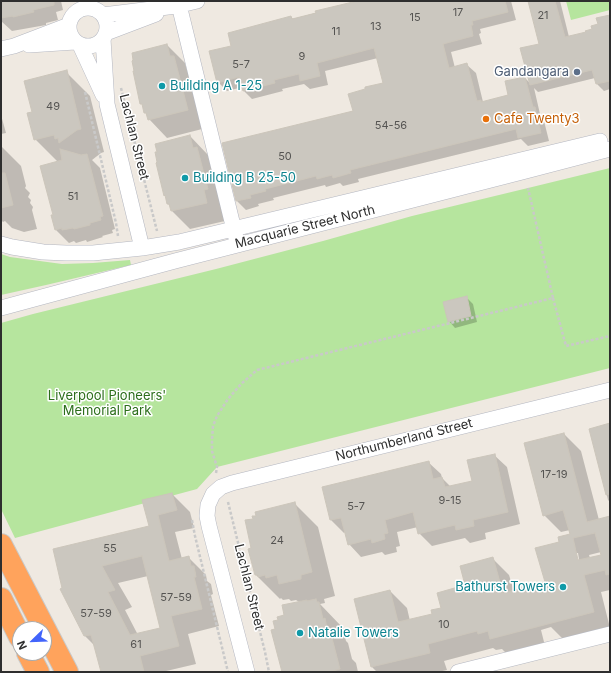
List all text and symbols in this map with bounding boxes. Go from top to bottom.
house number: 17 [453,6,463,20]
house number: 21 [537,9,549,23]
house number: 15 [409,11,421,25]
house number: 13 [370,20,382,34]
house number: 11 [332,25,340,39]
house number: 9 [299,50,305,64]
house number: 5-7 [232,58,250,72]
place label: Gandangara [494,64,569,80]
marker: Gandangara [572,67,582,77]
place label: Building A 1-25 [170,78,262,94]
marker: Building A 1-25 [157,81,167,91]
street label: Lachlan Street [116,92,152,182]
house number: 49 [46,100,60,114]
place label: Cafe Twenty3 [494,111,580,127]
marker: Cafe Twenty3 [481,114,491,124]
house number: 54-56 [375,119,407,133]
house number: 50 [278,150,292,164]
place label: Building B 25-50 [193,170,296,186]
marker: Building B 25-50 [180,173,190,183]
house number: 51 [67,190,79,204]
street label: Macquarie Street North [233,202,377,252]
park label: Liverpool Pioneers' Memorial Park [48,388,166,419]
street label: Northumberland Street [334,415,474,465]
house number: 17-19 [540,468,568,482]
house number: 9-15 [438,494,462,508]
house number: 5-7 [347,500,365,514]
house number: 24 [270,534,284,548]
house number: 55 [103,542,117,556]
street label: Lachlan Street [231,542,267,632]
place label: Bathurst Towers [455,579,555,595]
marker: Bathurst Towers [558,582,568,592]
house number: 57-59 [160,591,192,605]
house number: 57-59 [80,607,112,621]
house number: 10 [438,618,450,632]
north arrow [12,621,52,661]
place label: Natalie Towers [308,625,399,641]
marker: Natalie Towers [295,628,305,638]
house number: 61 [130,638,142,652]
text: N [14,639,30,652]

